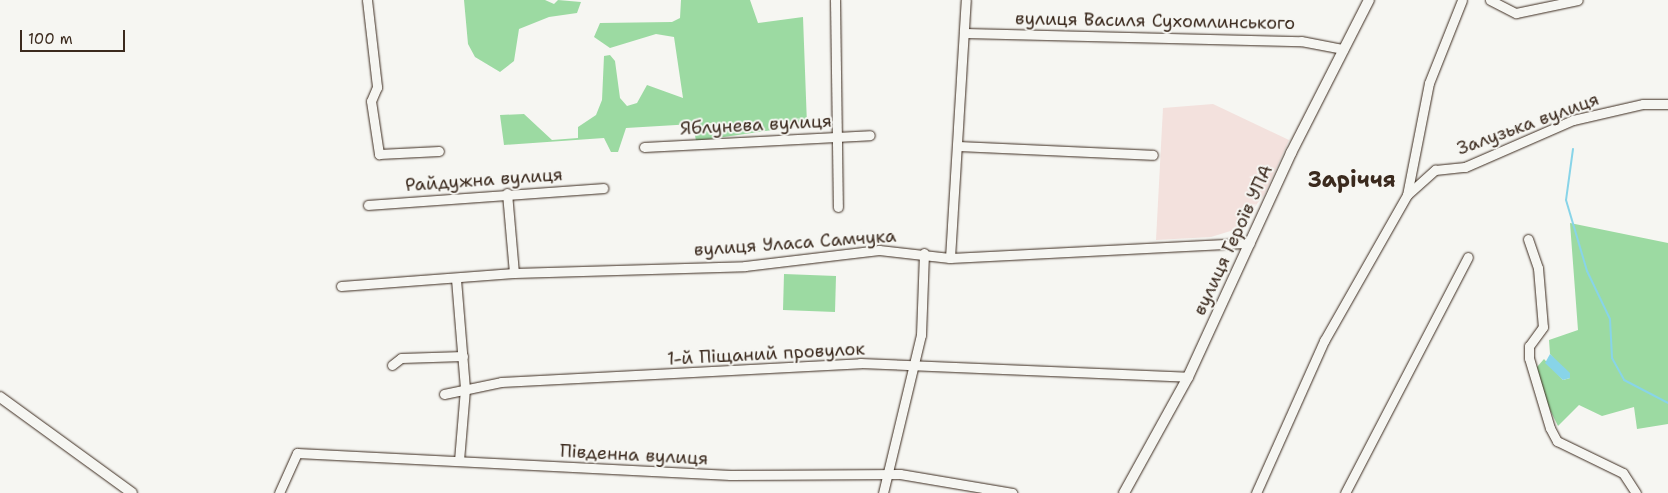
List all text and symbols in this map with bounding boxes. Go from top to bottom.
street label: вулиця Василя Сухомлинського [1015,8,1295,34]
scale bar [22,20,128,52]
text: 100 m [28,29,73,49]
street label: Залузька вулиця [1454,88,1602,160]
street label: Яблунева вулиця [680,110,832,140]
street label: вулиця Героїв УПА [1189,161,1277,319]
street label: Райдужна вулиця [404,164,564,196]
district label: Заріччя [1308,167,1396,193]
street label: вулиця Уласа Самчука [693,225,897,261]
street label: 1-й Піщаний провулок [667,338,865,370]
street label: Південна вулиця [559,440,709,470]

